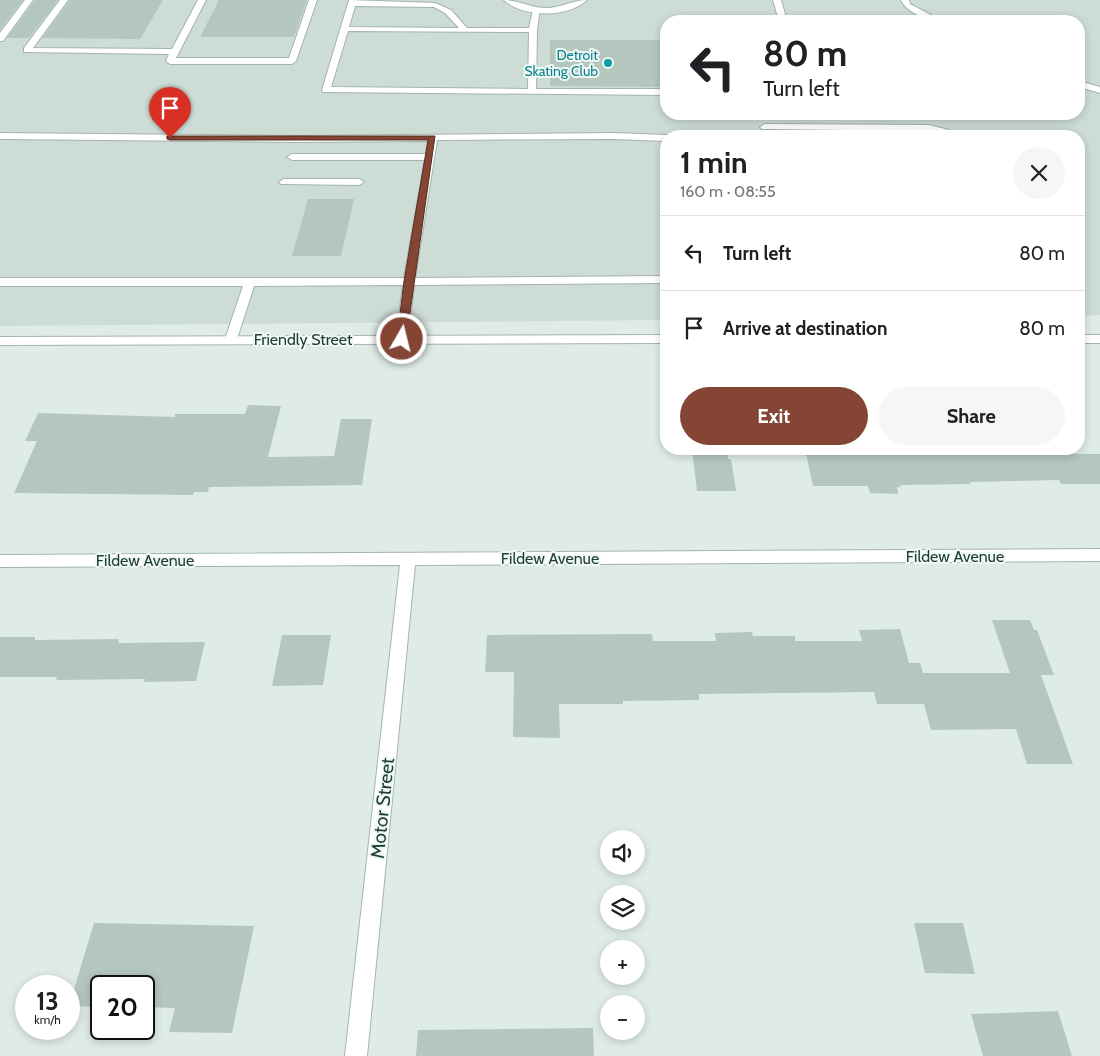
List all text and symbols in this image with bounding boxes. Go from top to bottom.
text: 80 m [763,32,847,75]
icon: left [680,35,745,100]
place label: Detroit Skating Club [524,46,598,80]
marker: Detroit Skating Club [602,57,614,69]
text: Turn left [763,75,840,102]
pin [149,87,191,138]
icon: arrive [156,94,184,122]
text: 1 min [680,144,748,181]
button: close [1013,147,1065,199]
text: 160 m · 08:55 [680,182,776,201]
icon: left [680,239,708,267]
text: Turn left [723,242,791,265]
text: 80 m [1019,242,1065,265]
position arrow [375,312,427,364]
icon: arrive [680,314,708,342]
text: Arrive at destination [723,317,887,340]
text: 80 m [1019,317,1065,340]
street label: Friendly Street [254,330,353,349]
button: Exit [680,387,868,445]
button: Share [878,387,1065,445]
street label: Fildew Avenue [906,547,1004,566]
street label: Fildew Avenue [501,549,599,568]
street label: Fildew Avenue [96,551,194,570]
street label: Motor Street [366,756,399,860]
map controls [600,830,645,1040]
button: sound [600,830,645,875]
button: layers [600,885,645,930]
button: + [600,940,645,985]
speed limit sign: 20 [90,975,155,1040]
text: 13 [36,986,59,1016]
button: − [600,995,645,1040]
text: km/h [34,1012,61,1027]

